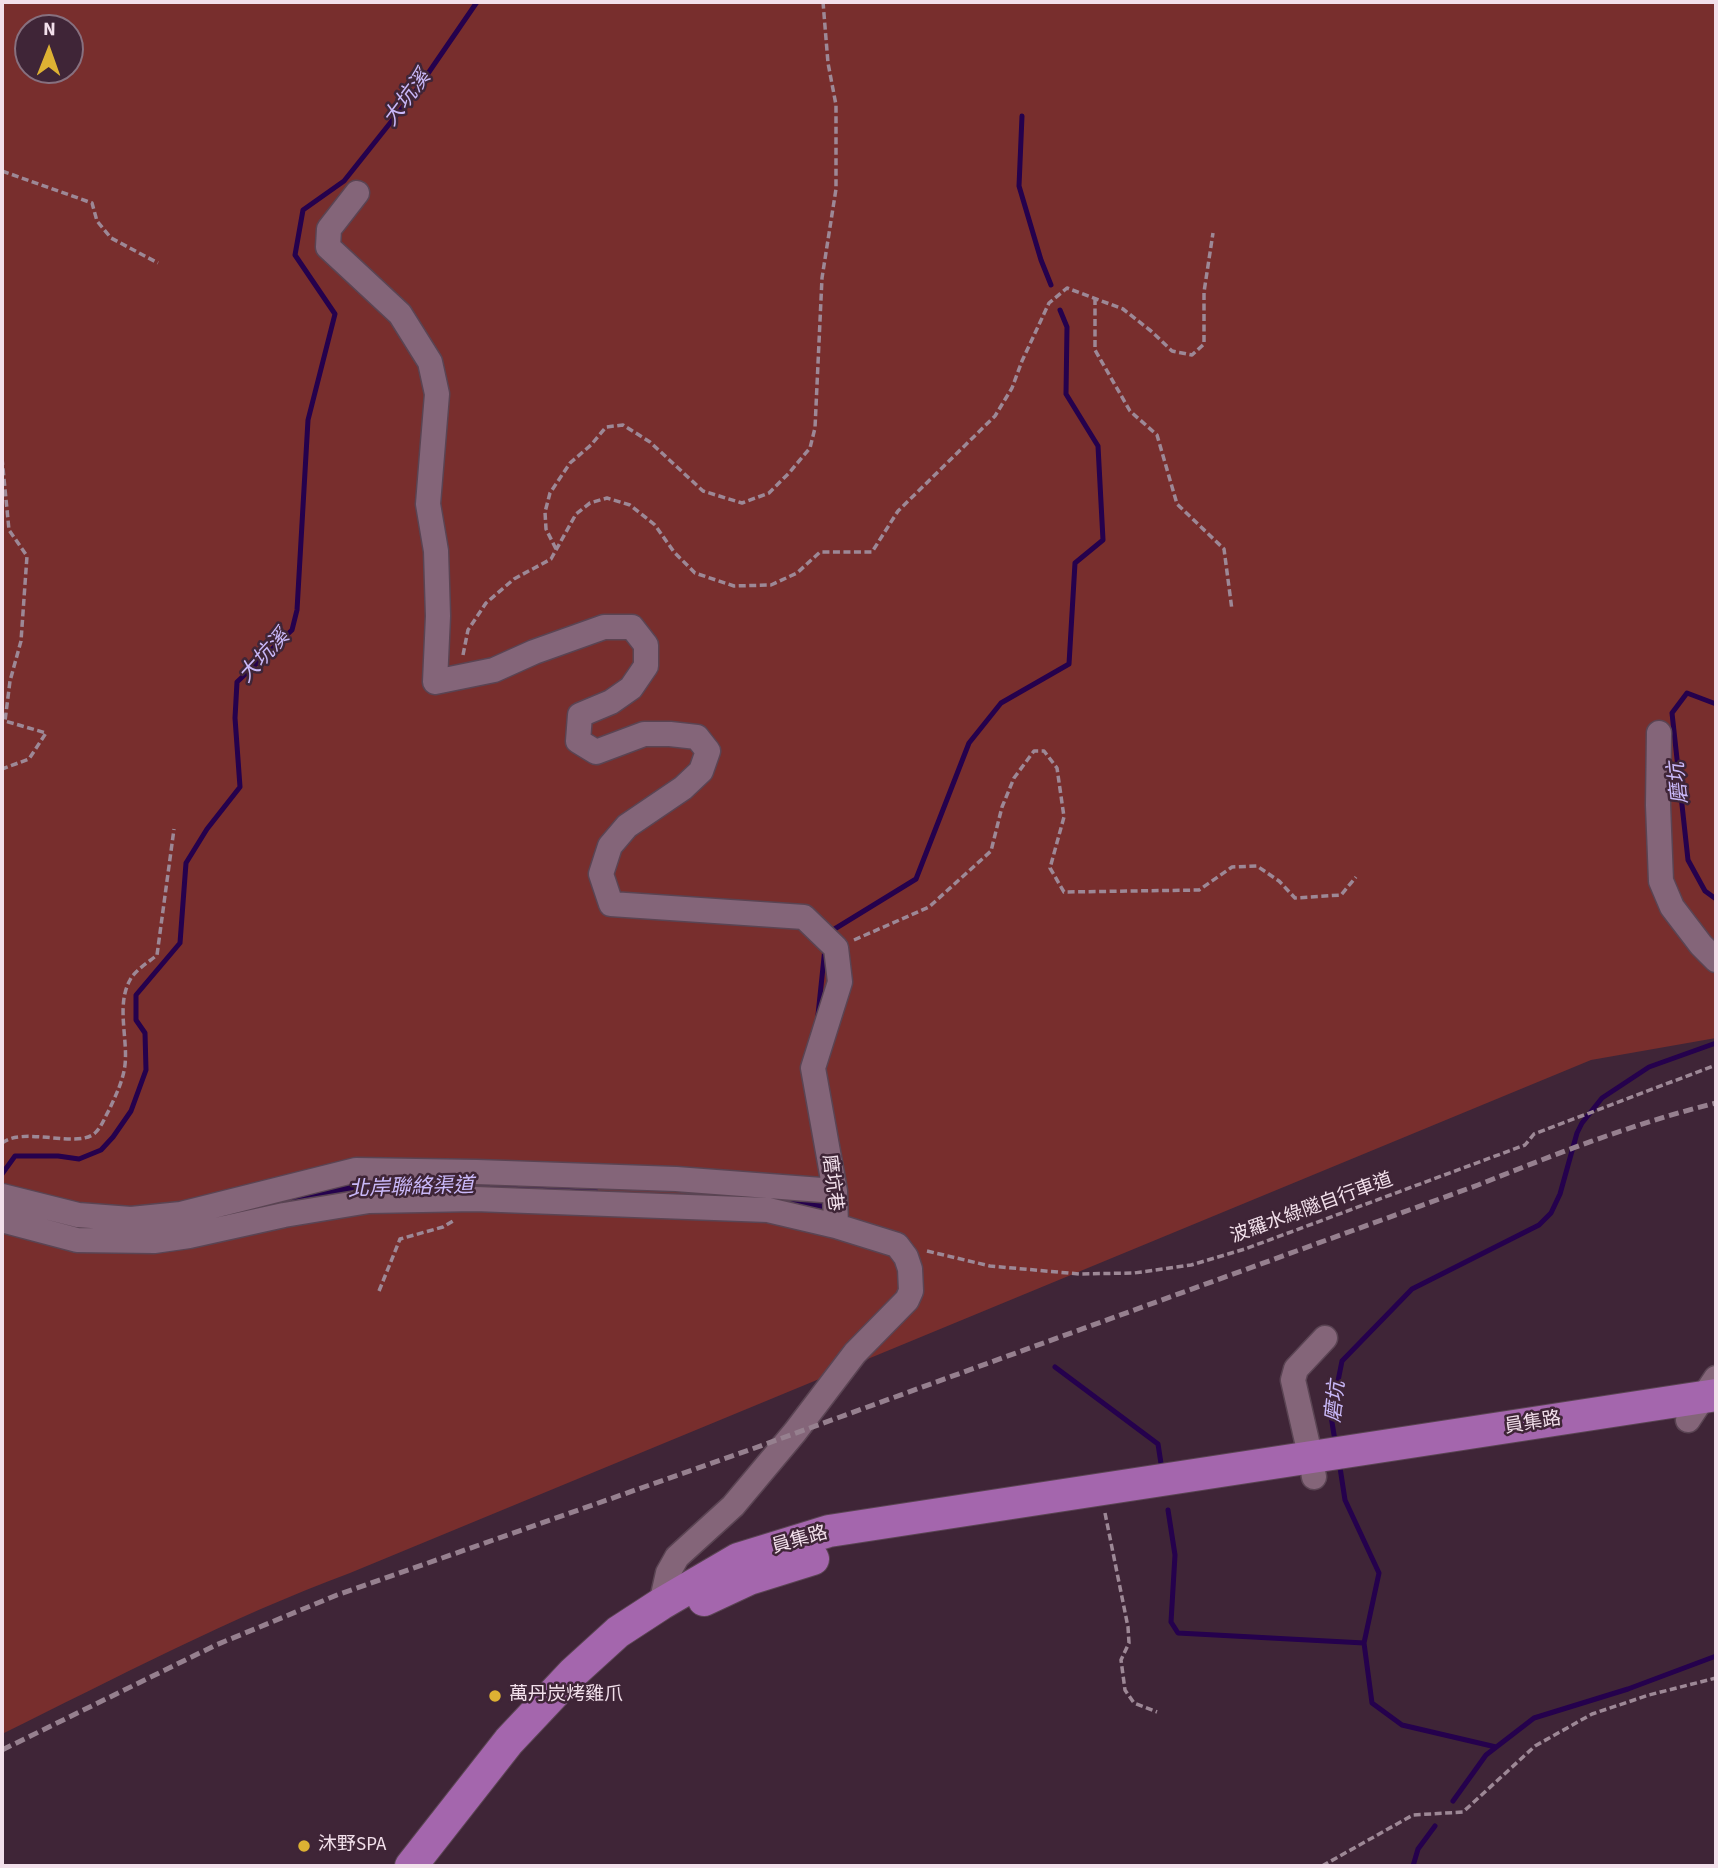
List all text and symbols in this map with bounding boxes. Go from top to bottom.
north arrow [14,14,84,84]
text: N [43,16,56,43]
water label: 大坑溪 [379,66,437,132]
water label: 大坑溪 [234,625,296,689]
water label: 磨坑 [1665,761,1695,805]
street label: 磨坑巷 [816,1153,846,1213]
street label: 波羅水綠隧自行車道 [1228,1169,1396,1249]
water label: 北岸聯絡渠道 [348,1174,474,1204]
water label: 磨坑 [1322,1380,1352,1424]
street label: 員集路 [1503,1408,1563,1440]
street label: 員集路 [769,1522,831,1560]
place label: 萬丹炭烤雞爪 [509,1685,623,1707]
marker: 萬丹炭烤雞爪 [487,1688,503,1704]
place label: 沐野SPA [318,1835,386,1857]
marker: 沐野SPA [296,1838,312,1854]

